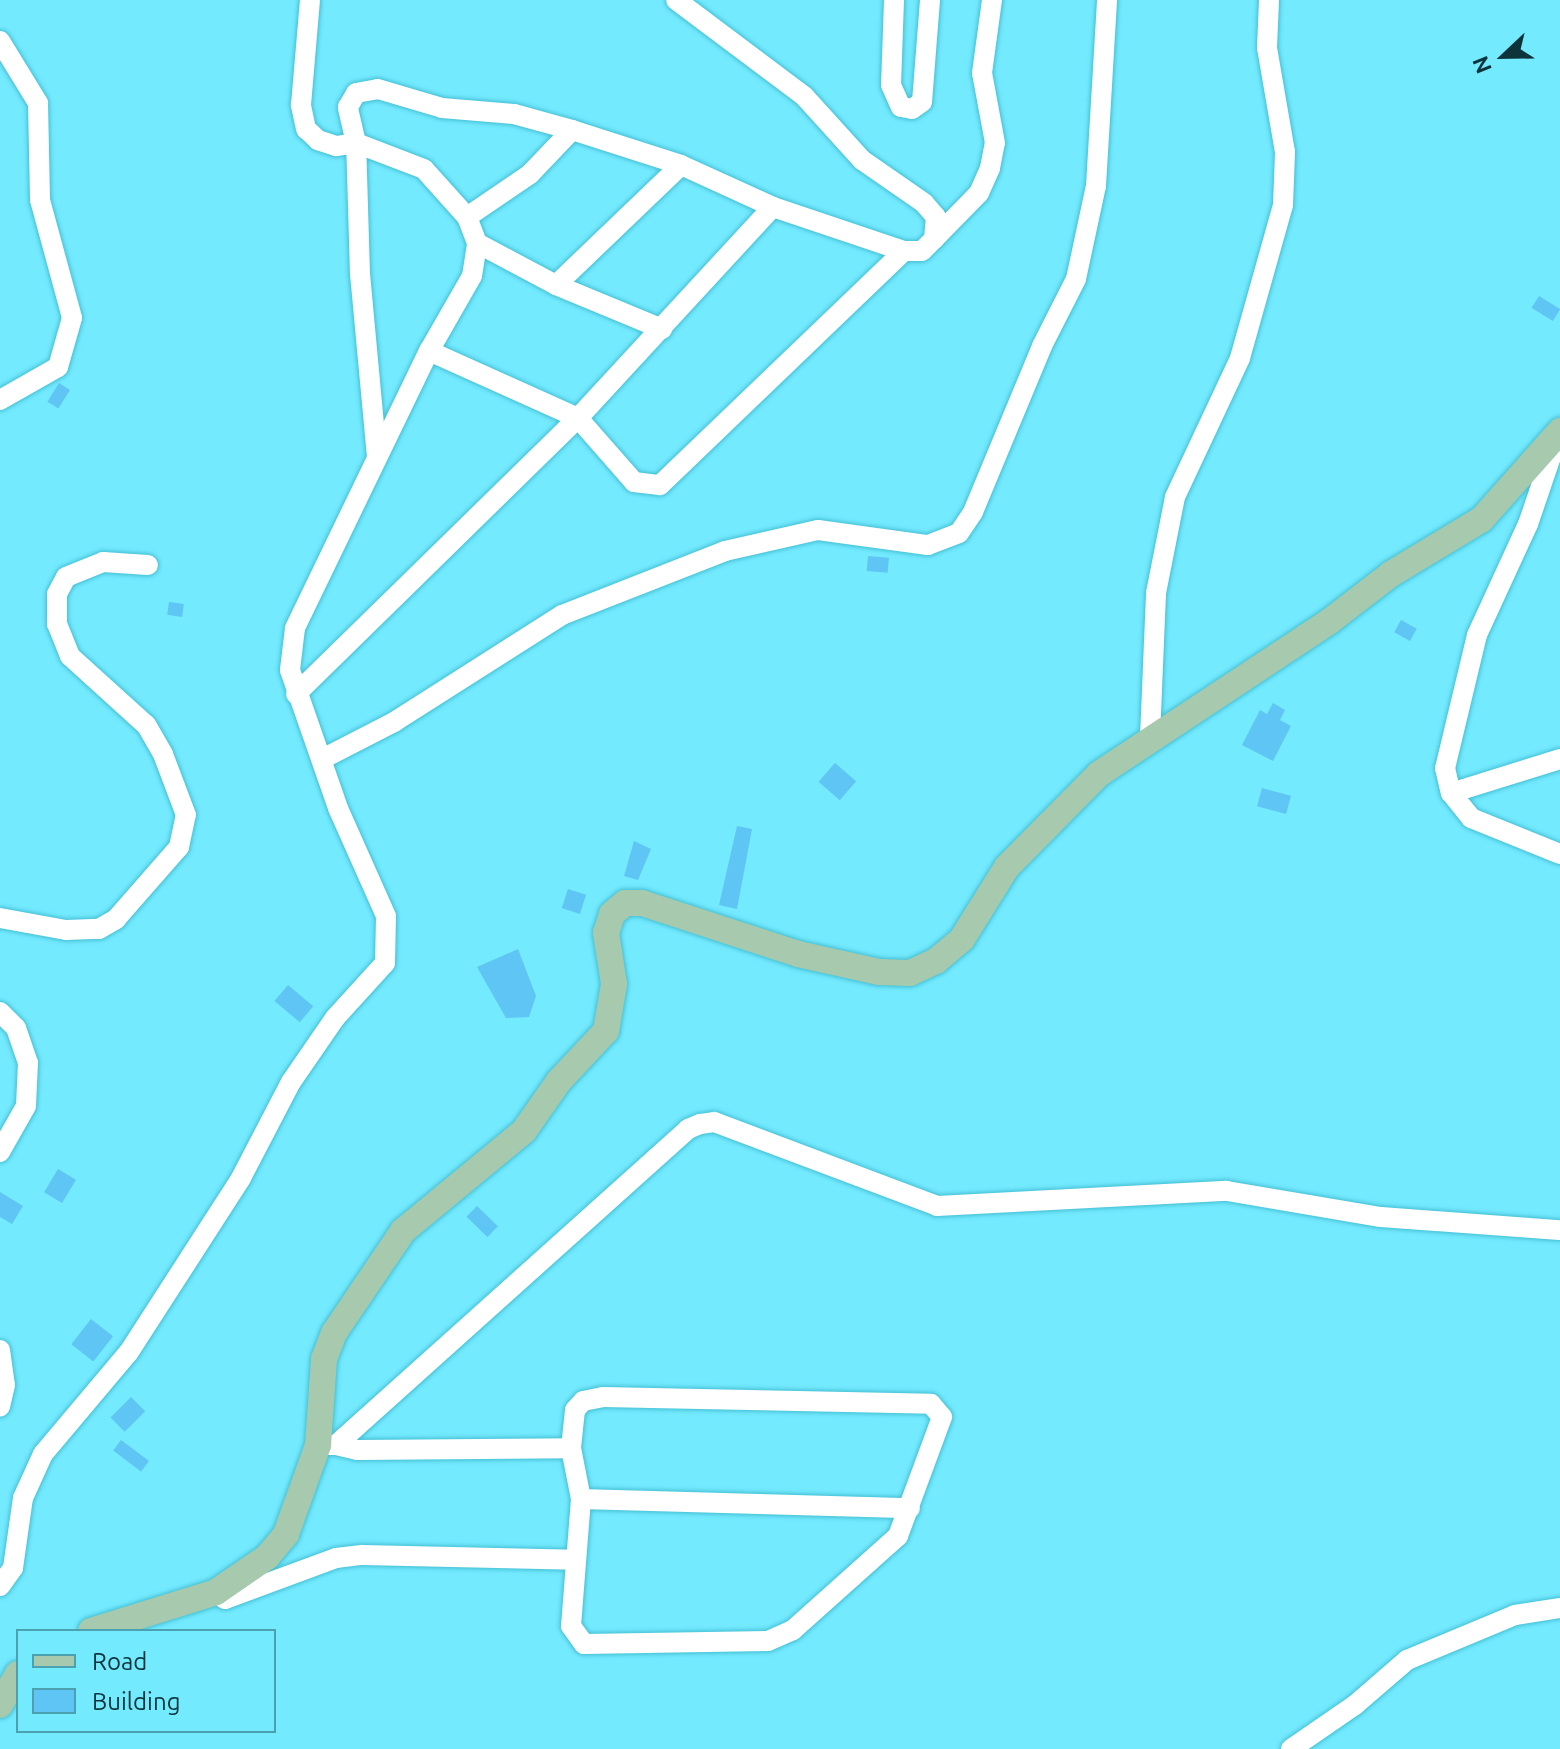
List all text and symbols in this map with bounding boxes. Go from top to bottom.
north arrow [1464,16,1544,96]
text: N [1467,53,1496,77]
legend [16,1629,276,1733]
text: Road [92,1648,147,1675]
text: Building [92,1688,180,1715]

